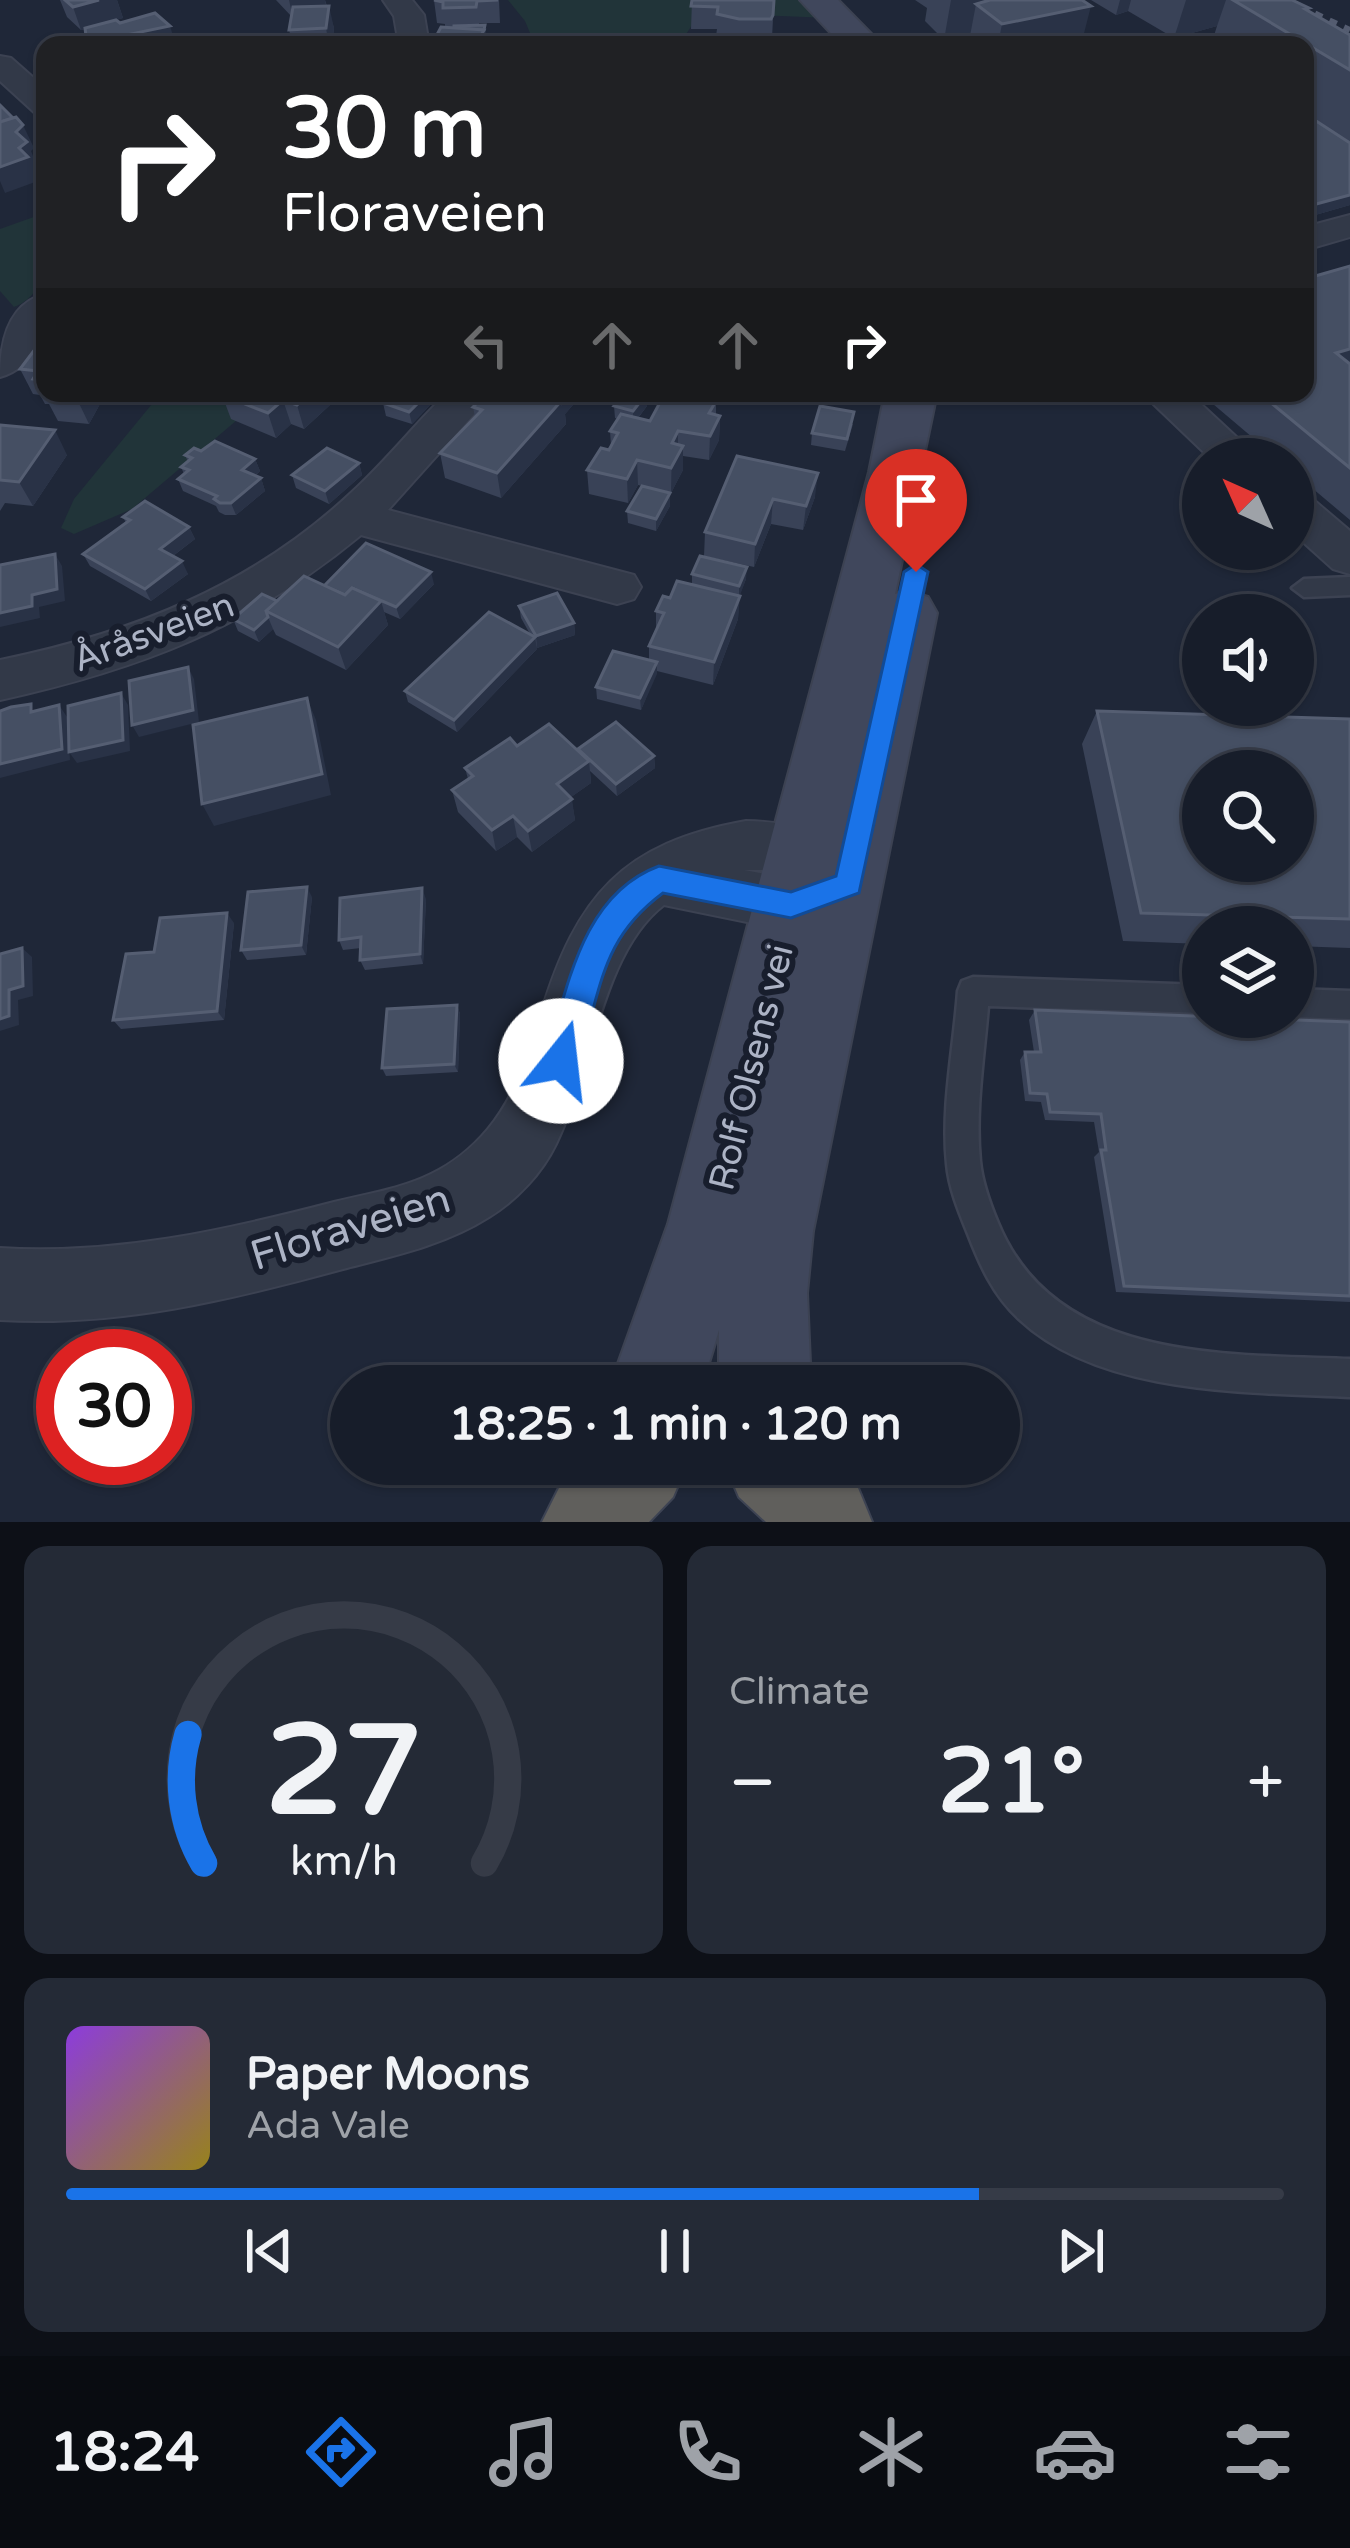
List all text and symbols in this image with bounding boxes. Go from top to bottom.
text: 30 m [282,79,486,180]
icon: right [84,84,240,240]
text: Floraveien [282,181,547,246]
icon: left [453,312,519,378]
icon: ahead [579,312,645,378]
icon: ahead [705,312,771,378]
icon: right [831,312,897,378]
north arrow [1182,438,1314,570]
map controls [1182,438,1314,1038]
pin [865,449,967,572]
icon: arrive [883,467,949,533]
street label: Åråsveien [67,582,240,681]
button: sound [1182,594,1314,726]
button: search [1182,750,1314,882]
button: layers [1182,906,1314,1038]
street label: Rolf Olsens vei [700,940,803,1195]
position arrow [498,998,624,1124]
street label: Floraveien [244,1173,456,1282]
speed limit sign: 30 [36,1329,192,1485]
text: 18:25 · 1 min · 120 m [449,1398,901,1452]
text: Climate [729,1668,869,1715]
text: 27 [265,1697,422,1848]
text: 21° [938,1728,1085,1837]
text: − [729,1743,776,1823]
text: + [1247,1743,1284,1823]
text: km/h [290,1836,397,1887]
text: Paper Moons [246,2048,530,2102]
text: Ada Vale [246,2102,410,2149]
icon: previous [236,2218,302,2284]
icon: pause [642,2218,708,2284]
icon: next [1048,2218,1114,2284]
icon: directions [299,2410,383,2494]
icon: music [482,2410,566,2494]
icon: phone [666,2410,750,2494]
icon: climate [849,2410,933,2494]
icon: car [1033,2410,1117,2494]
icon: filters [1216,2410,1300,2494]
text: 18:24 [50,2420,199,2485]

